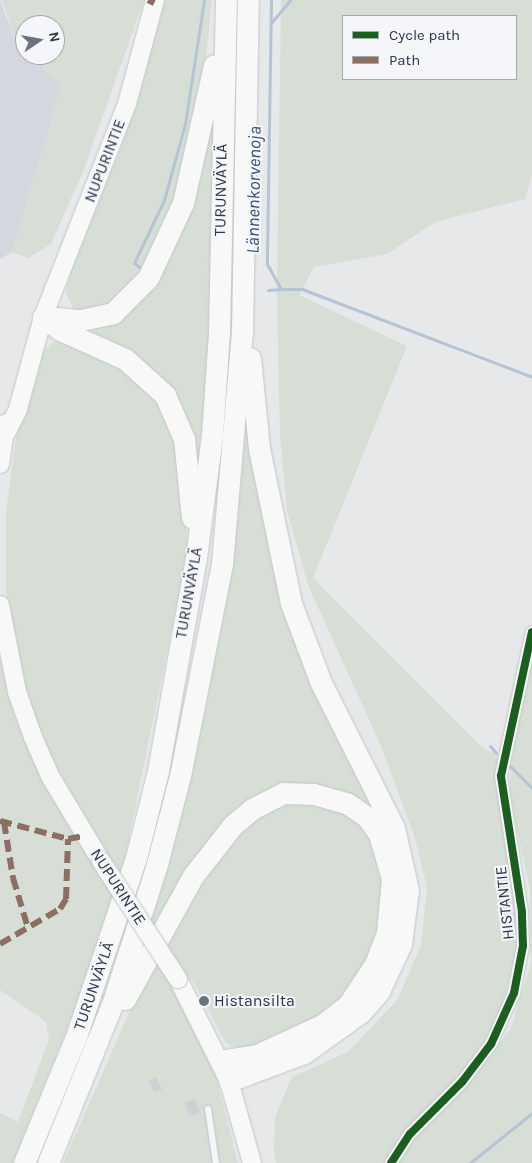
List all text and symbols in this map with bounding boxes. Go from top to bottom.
north arrow [15,15,65,65]
legend [342,15,517,80]
text: Cycle path [389,26,460,44]
text: N [45,30,64,44]
text: Path [389,51,420,69]
street label: NUPURINTIE [80,117,130,205]
water label: Lännenkorvenoja [242,126,266,254]
street label: TURUNVÄYLÄ [211,144,231,236]
street label: TURUNVÄYLÄ [172,546,206,640]
street label: NUPURINTIE [86,845,150,929]
street label: HISTANTIE [492,865,518,941]
street label: TURUNVÄYLÄ [70,939,118,1033]
place label: Histansilta [214,991,295,1011]
marker: Histansilta [198,995,210,1007]

